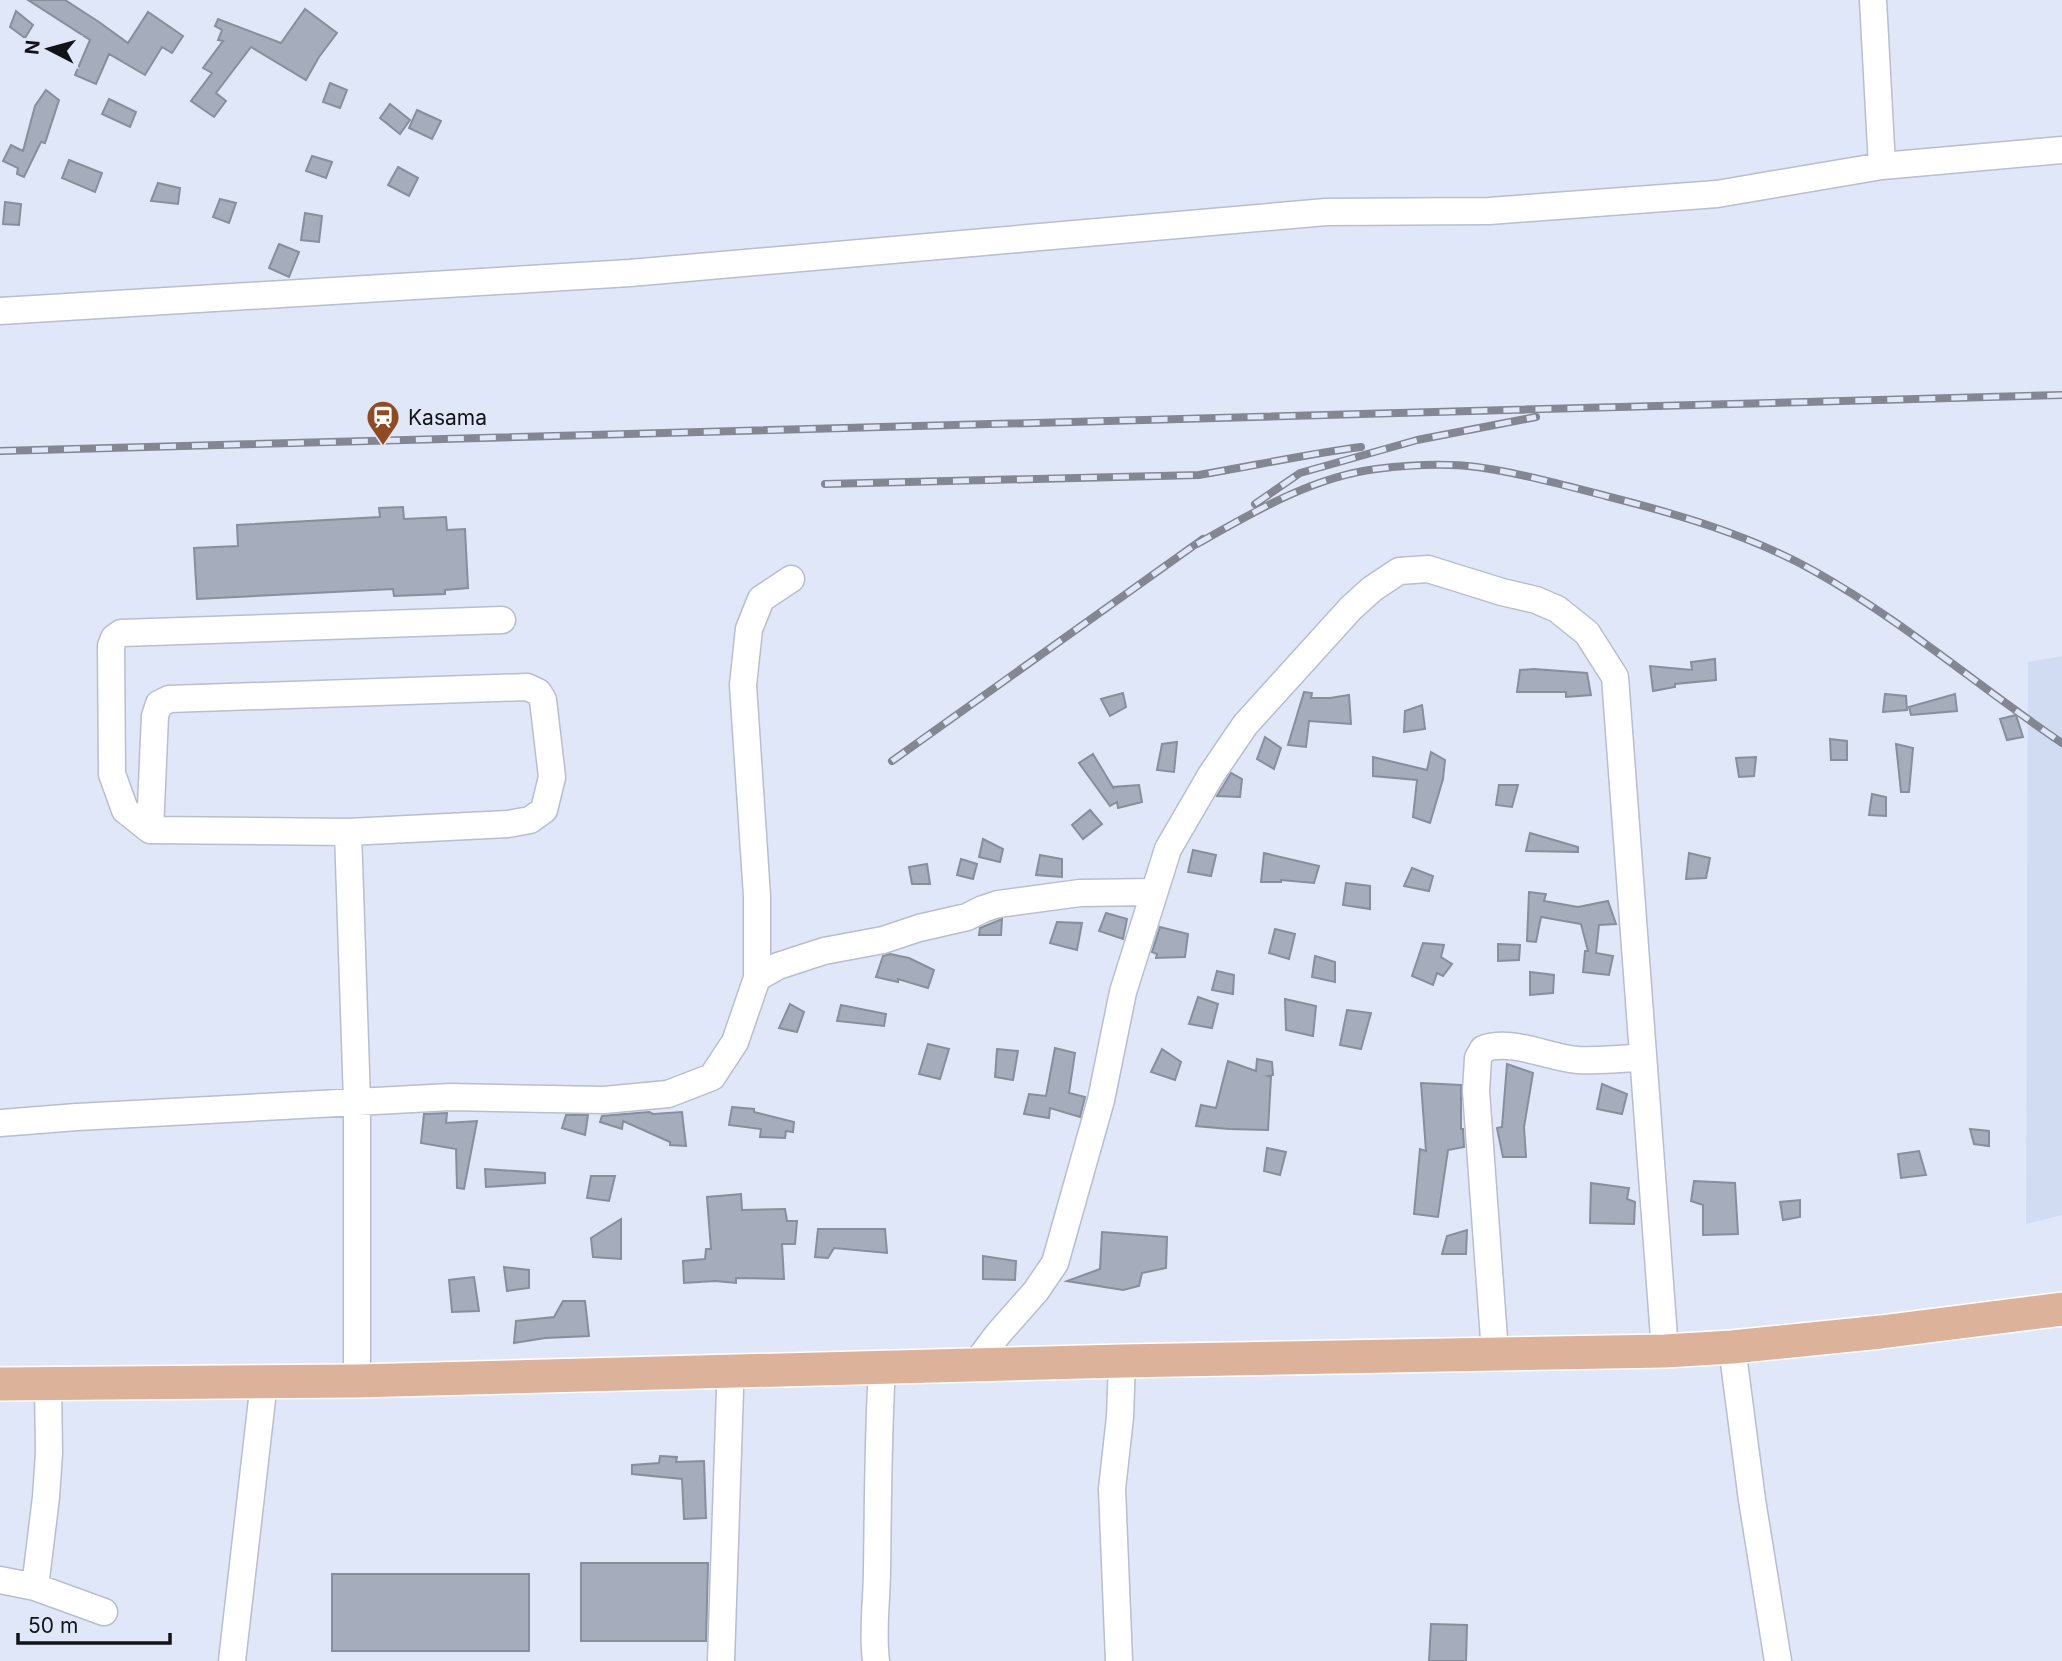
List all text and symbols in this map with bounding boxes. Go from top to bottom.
north arrow [14,14,84,84]
text: N [20,39,45,56]
station icon: Kasama [364,398,402,447]
place label: Kasama [408,405,487,430]
scale bar [18,1602,170,1646]
text: 50 m [28,1613,78,1638]

